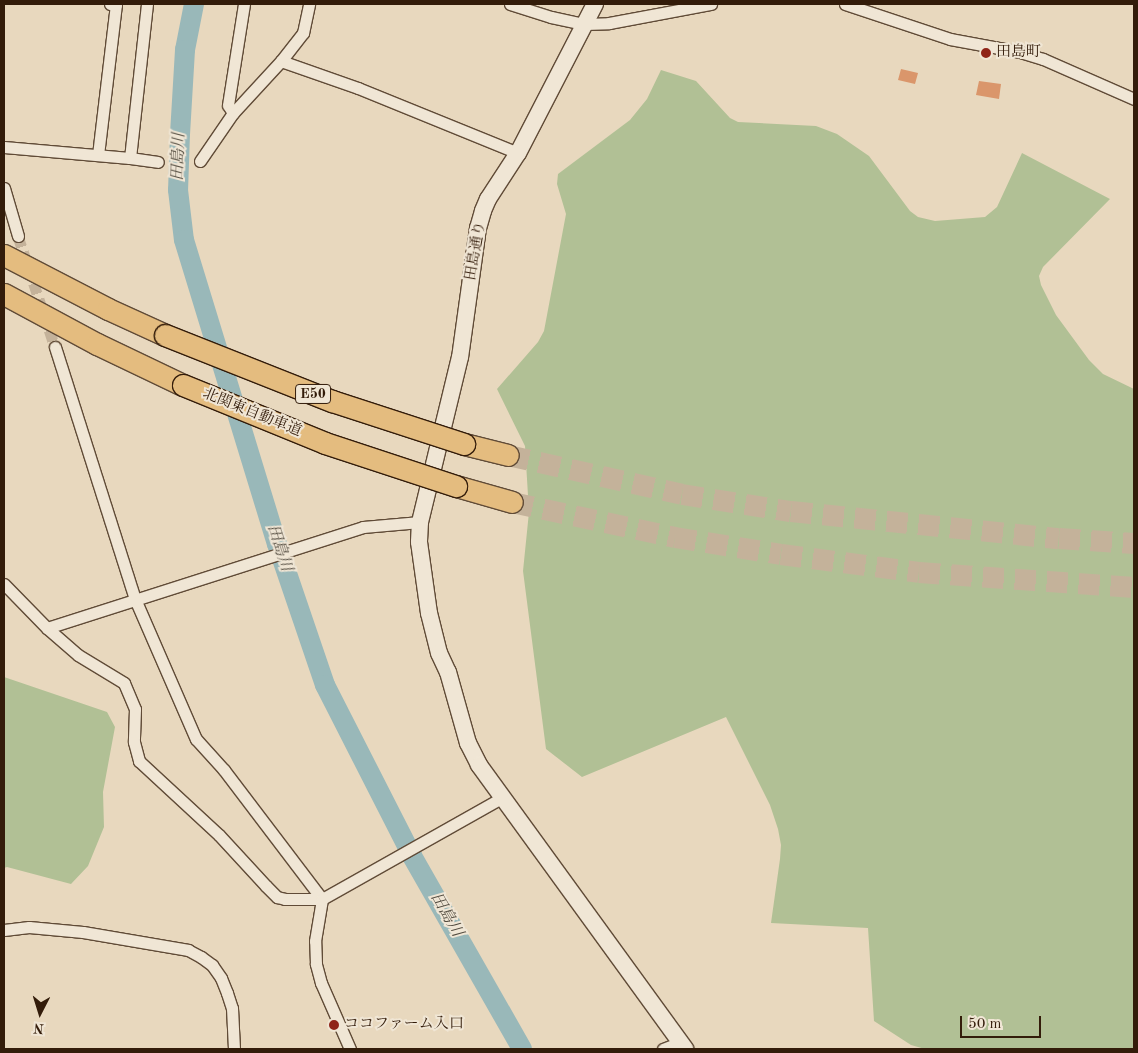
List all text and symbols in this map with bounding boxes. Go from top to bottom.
place label: 田島町 [996,44,1041,62]
marker: 田島町 [980,47,992,59]
water label: 田島川 [169,133,189,181]
street label: 田島通り [462,220,490,282]
road number: E50 [294,382,332,406]
street label: 北関東自動車道 [200,385,304,441]
water label: 田島川 [262,522,296,574]
water label: 田島川 [426,889,466,941]
north arrow [15,988,65,1038]
scale bar [963,1006,1044,1038]
place label: ココファーム入口 [344,1016,464,1034]
text: 50 m [968,1017,1002,1032]
marker: ココファーム入口 [328,1019,340,1031]
text: N [33,1021,45,1035]

